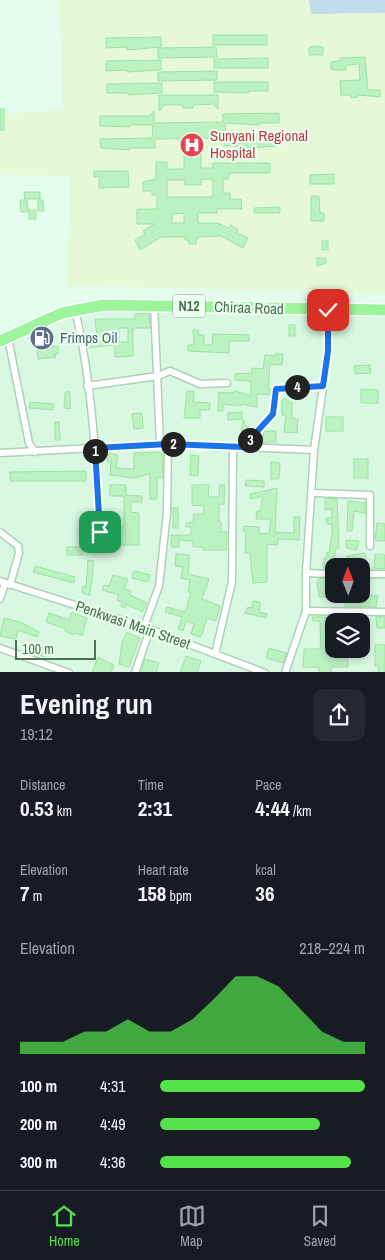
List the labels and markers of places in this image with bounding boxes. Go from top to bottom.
place label: Sunyani Regional Hospital [210,125,308,163]
hospital icon: Sunyani Regional Hospital [179,132,205,158]
pin [307,289,349,331]
fuel station icon: Frimps Oil [29,325,55,351]
place label: Frimps Oil [60,327,117,348]
pin: 4 [284,374,310,400]
pin: 3 [238,428,262,452]
pin: 2 [160,432,186,456]
pin: 1 [82,438,108,464]
pin [79,511,121,553]

